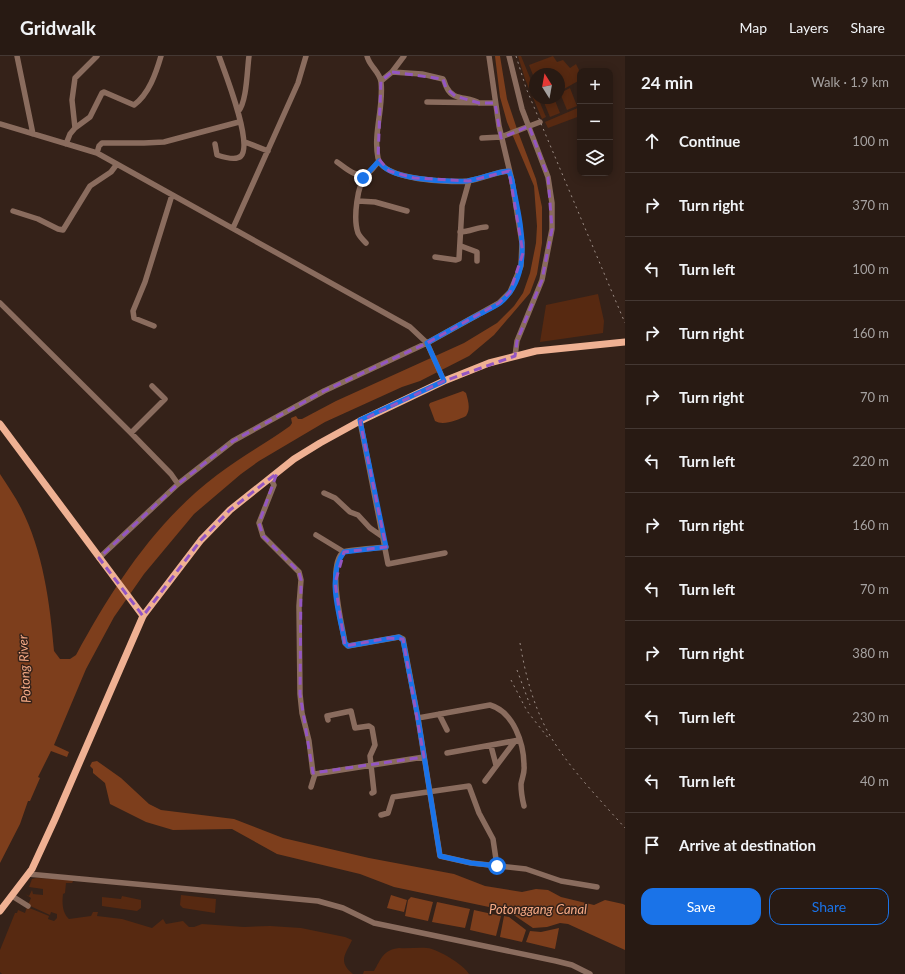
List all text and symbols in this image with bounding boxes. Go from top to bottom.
text: Gridwalk [20,16,96,39]
text: Map [739,19,767,36]
text: Layers [789,19,829,36]
text: Share [851,19,885,36]
north arrow [529,68,565,104]
map controls [577,68,613,176]
button: + [577,68,613,104]
text: 24 min [641,72,693,93]
text: Walk · 1.9 km [811,74,889,90]
button: − [577,104,613,140]
icon: ahead [641,130,663,152]
text: Continue [679,132,740,150]
text: 100 m [852,133,889,149]
button: layers [577,140,613,176]
route end [354,169,372,187]
icon: right [641,194,663,216]
text: Turn right [679,196,744,214]
text: 370 m [852,197,889,213]
icon: left [641,258,663,280]
text: Turn left [679,260,735,278]
text: 100 m [852,261,889,277]
icon: right [641,322,663,344]
text: Turn right [679,324,744,342]
text: 160 m [852,325,889,341]
icon: right [641,386,663,408]
text: Turn right [679,388,744,406]
text: 70 m [860,389,889,405]
icon: left [641,450,663,472]
text: Turn left [679,452,735,470]
text: 220 m [852,453,889,469]
icon: right [641,514,663,536]
text: Turn right [679,516,744,534]
text: 160 m [852,517,889,533]
icon: left [641,578,663,600]
text: Turn left [679,580,735,598]
text: 70 m [860,581,889,597]
water label: Potong River [14,634,34,704]
icon: right [641,642,663,664]
text: Turn right [679,644,744,662]
text: 380 m [852,645,889,661]
icon: left [641,706,663,728]
text: Turn left [679,708,735,726]
text: 230 m [852,709,889,725]
icon: left [641,770,663,792]
text: Turn left [679,772,735,790]
text: 40 m [860,773,889,789]
icon: arrive [641,834,663,856]
text: Arrive at destination [679,836,816,854]
route start [488,857,506,875]
button: Save [641,888,761,925]
button: Share [769,888,889,925]
water label: Potonggang Canal [489,901,587,917]

